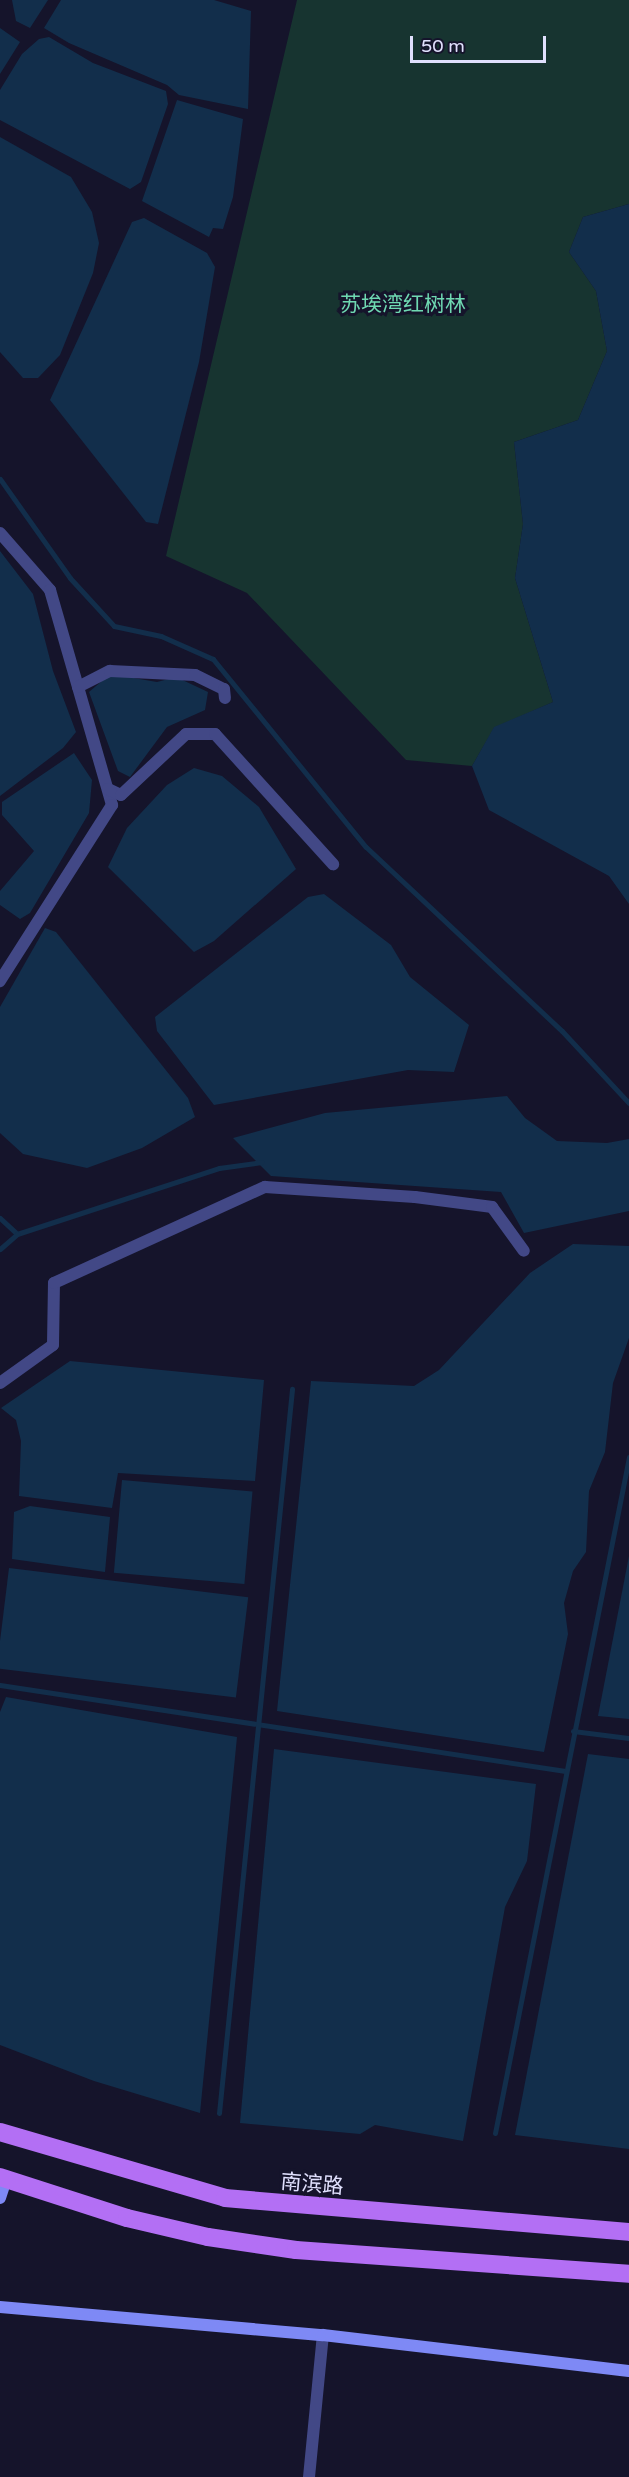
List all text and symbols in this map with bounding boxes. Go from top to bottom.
scale bar [413,24,550,62]
text: 50 m [421,35,465,57]
park label: 苏埃湾红树林 [340,292,466,318]
street label: 南滨路 [280,2170,344,2200]

